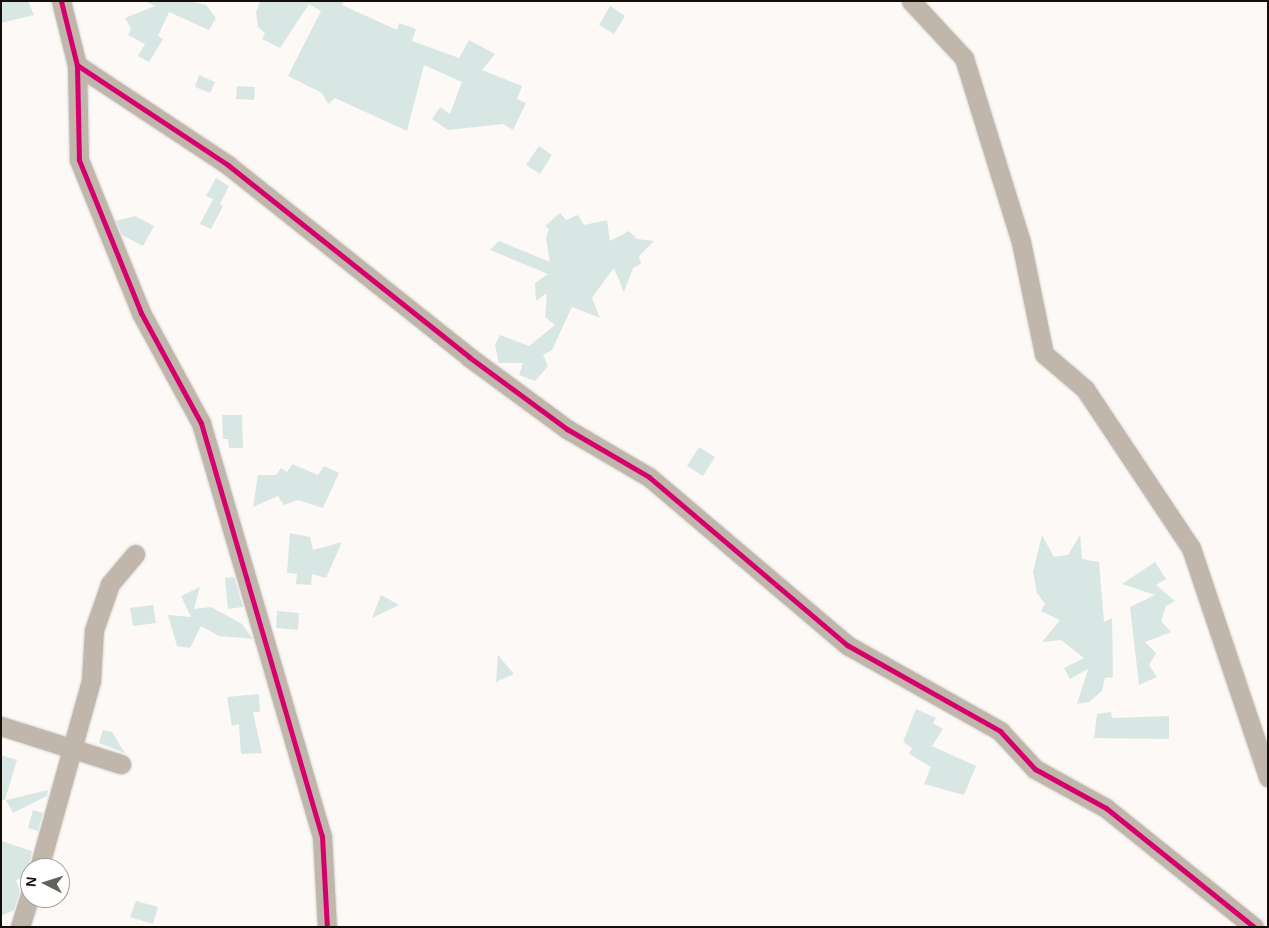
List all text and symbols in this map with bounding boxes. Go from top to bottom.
north arrow [20,858,70,908]
text: N [23,876,39,888]

